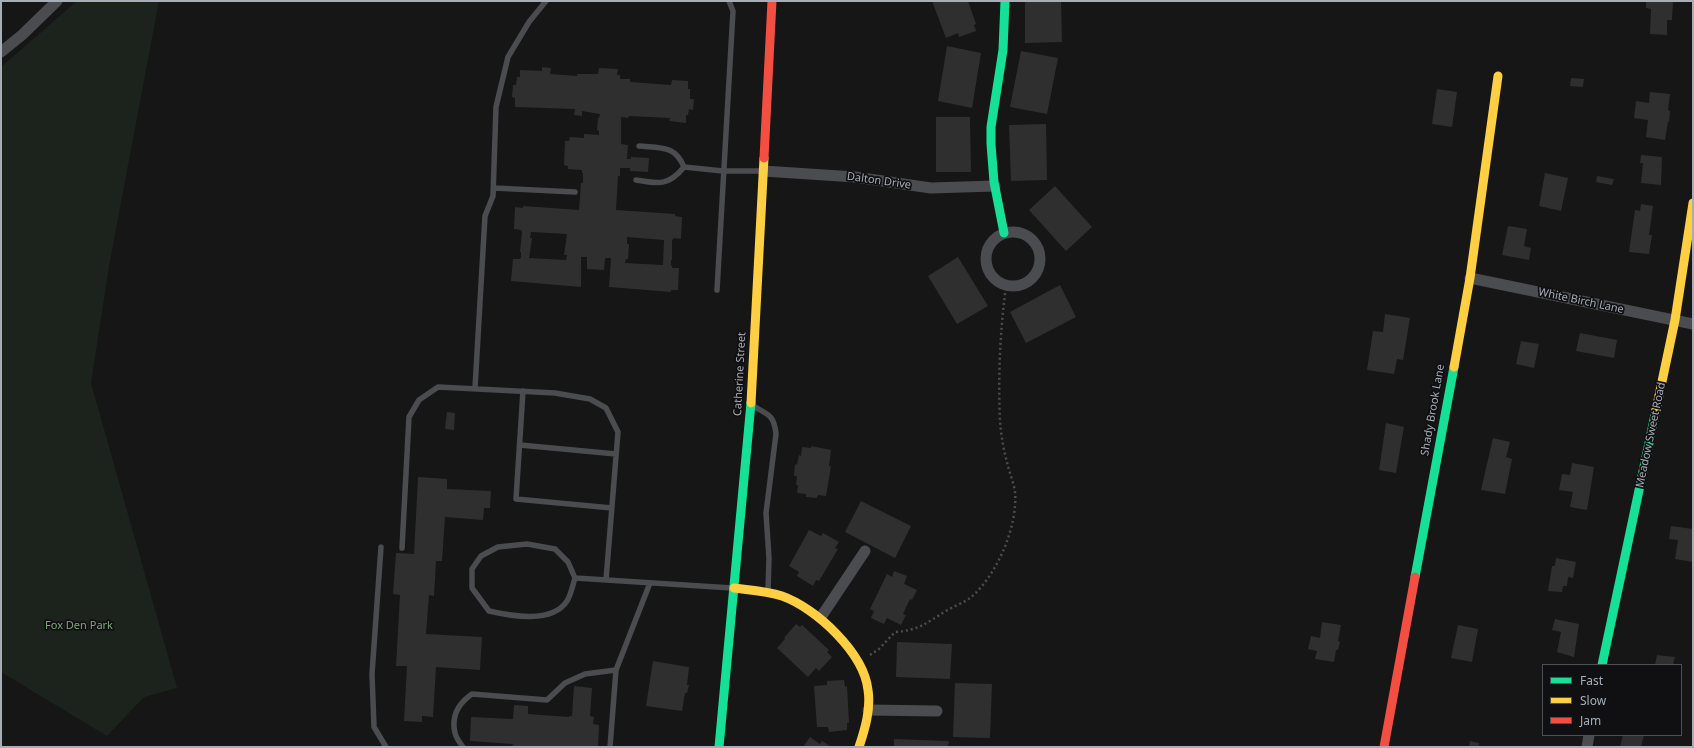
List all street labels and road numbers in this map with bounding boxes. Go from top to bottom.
street label: Dalton Drive [846,170,912,192]
street label: White Birch Lane [1537,285,1625,317]
street label: Catherine Street [731,332,749,416]
street label: Shady Brook Lane [1418,363,1448,457]
street label: Meadow Sweet Road [1633,381,1669,489]

